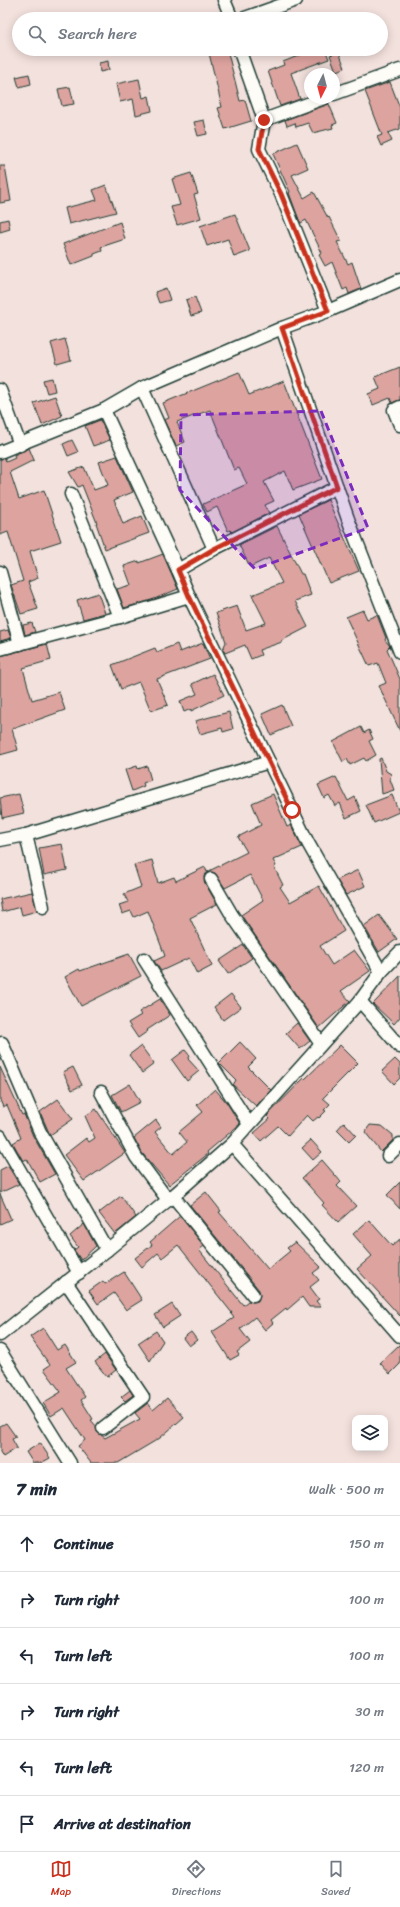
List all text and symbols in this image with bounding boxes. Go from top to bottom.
search box [12,12,388,56]
text: Search here [58,21,137,47]
icon: search [26,23,48,45]
north arrow [304,68,340,104]
route end [255,111,273,129]
route start [283,801,301,819]
map controls [352,1415,388,1451]
button: layers [352,1415,388,1451]
text: 7 min [16,1474,57,1504]
text: Walk · 500 m [309,1478,384,1501]
text: Continue [54,1531,114,1557]
text: 150 m [349,1532,384,1555]
icon: ahead [16,1533,38,1555]
text: Turn right [54,1587,119,1613]
text: 100 m [349,1588,384,1611]
icon: right [16,1589,38,1611]
text: Turn left [54,1643,112,1669]
text: 100 m [349,1644,384,1667]
icon: left [16,1645,38,1667]
text: Turn right [54,1699,119,1725]
text: 30 m [355,1700,384,1723]
icon: right [16,1701,38,1723]
text: Turn left [54,1755,112,1781]
text: 120 m [349,1756,384,1779]
icon: left [16,1757,38,1779]
text: Arrive at destination [54,1811,191,1837]
icon: arrive [16,1813,38,1835]
tab: Map [50,1858,72,1901]
tab: Directions [172,1858,221,1901]
tab: Saved [321,1858,350,1901]

